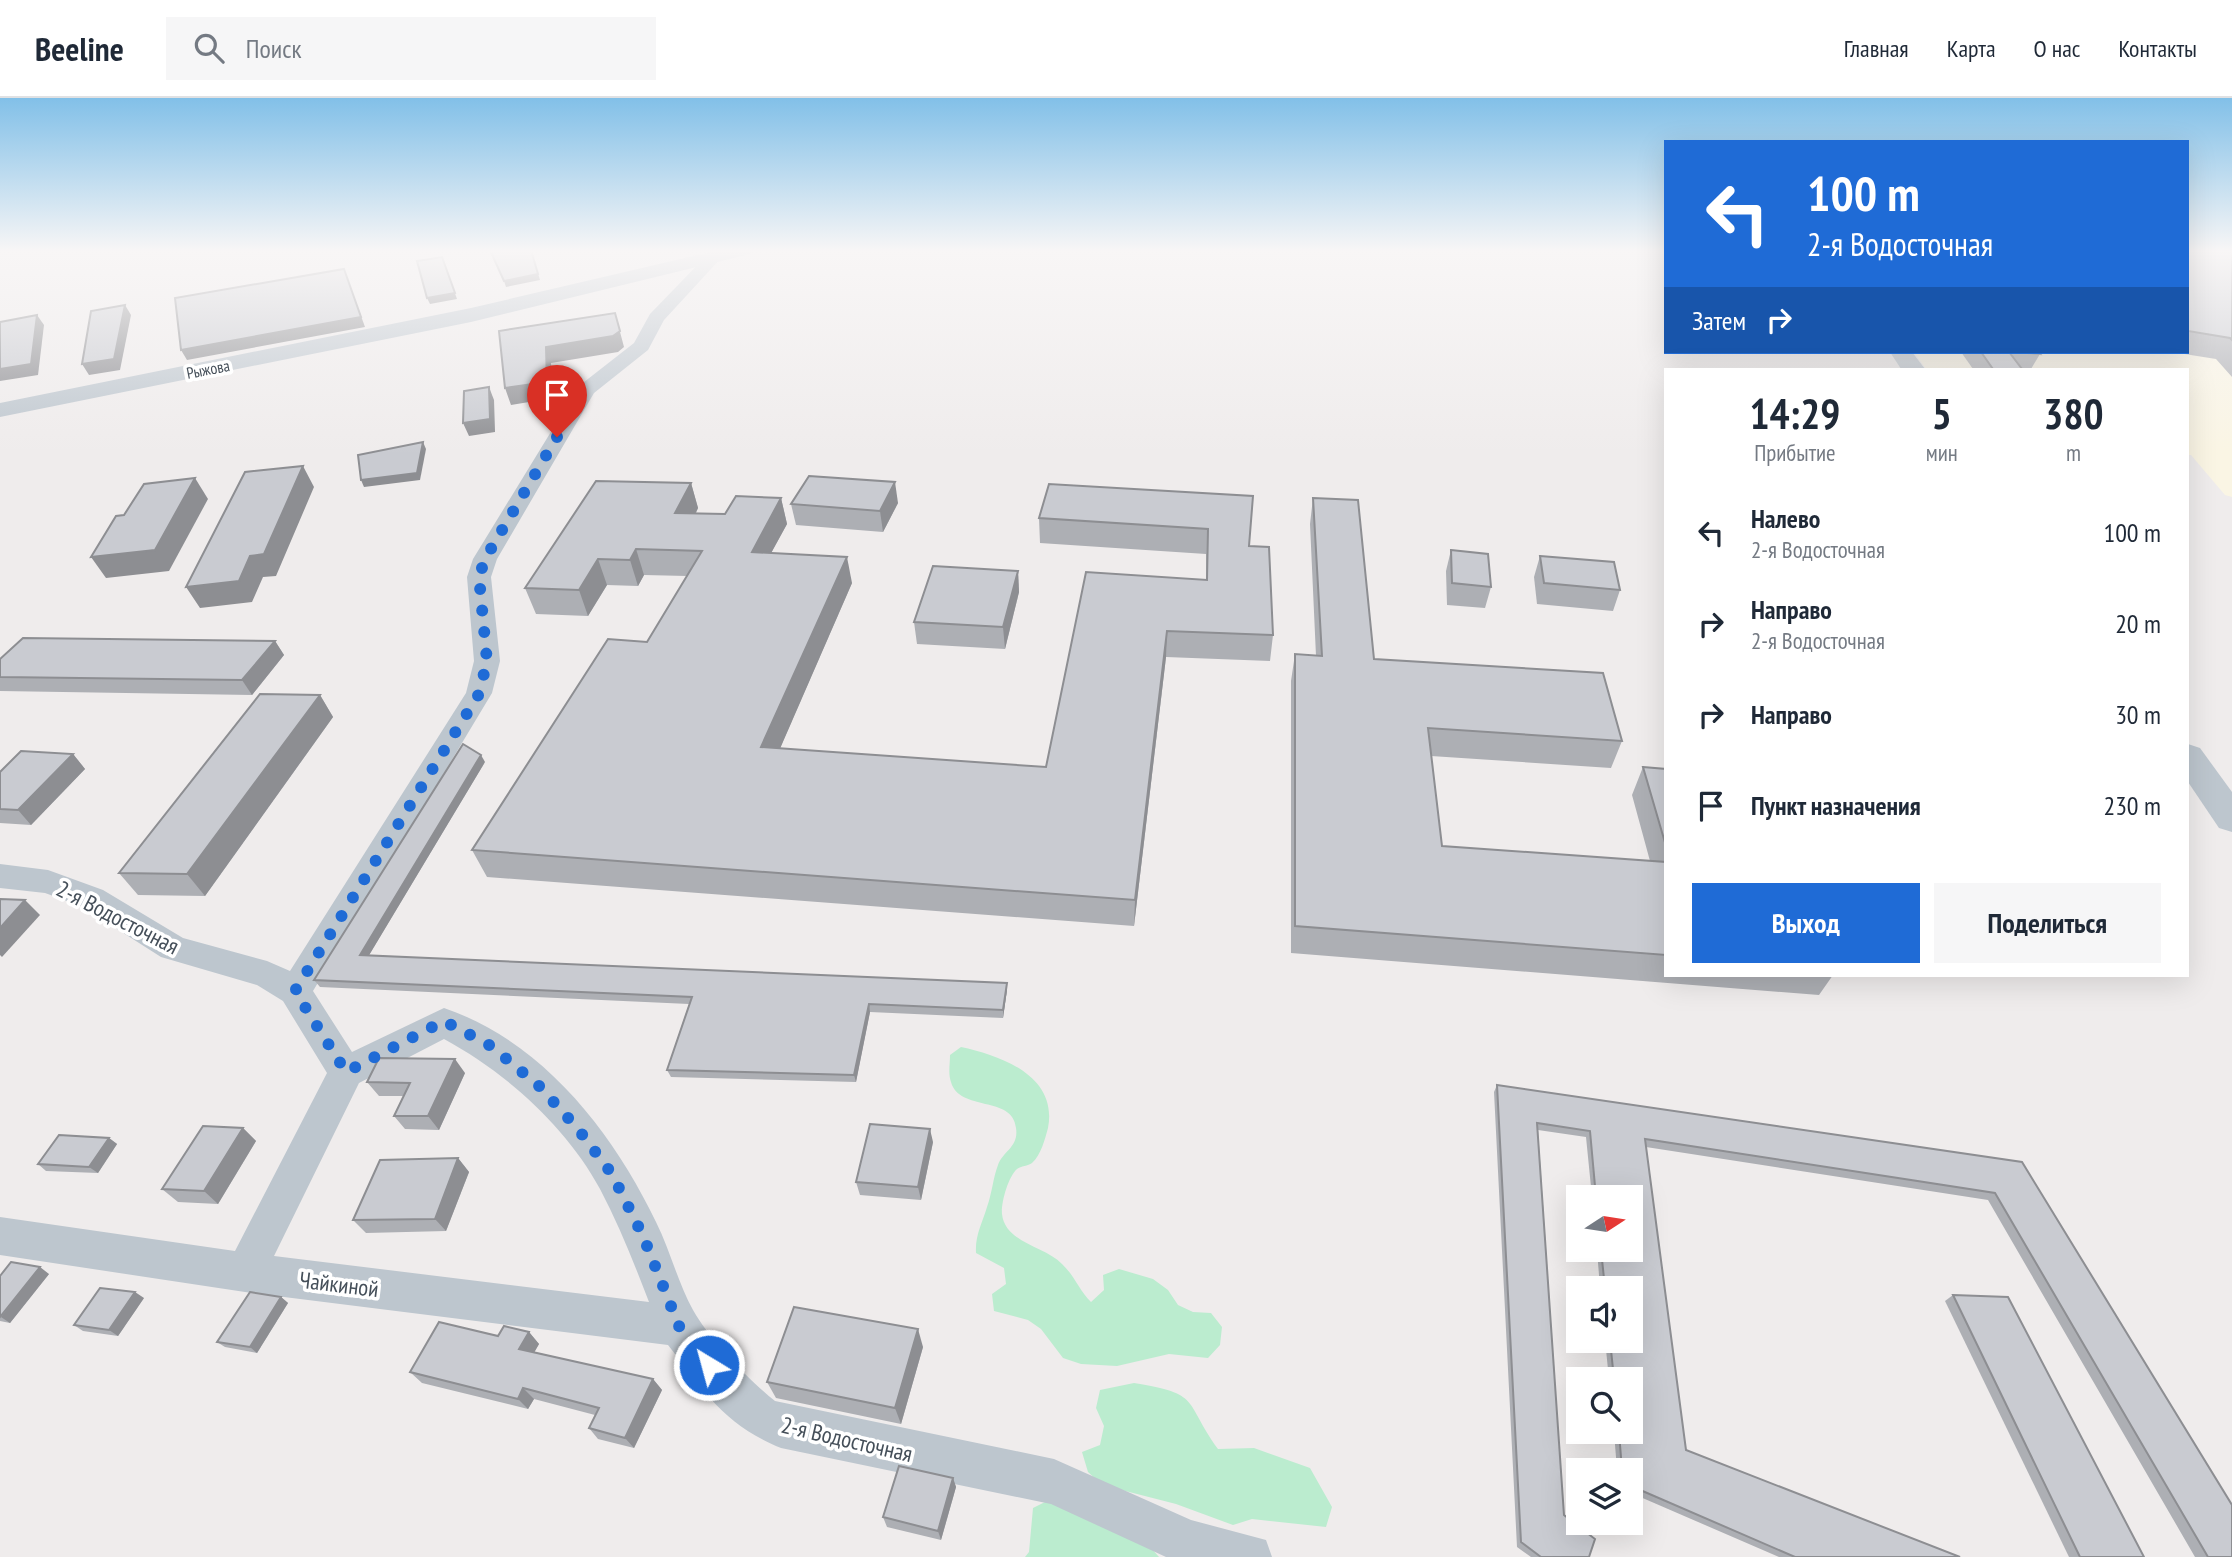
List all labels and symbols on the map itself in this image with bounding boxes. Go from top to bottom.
street label: Рыжова [185,355,231,383]
pin [527,365,587,437]
street label: 2-я Водосточная [52,874,184,960]
north arrow [1566,1185,1643,1262]
street label: Чайкиной [298,1265,380,1303]
position arrow [672,1328,746,1402]
street label: 2-я Водосточная [779,1410,915,1468]

